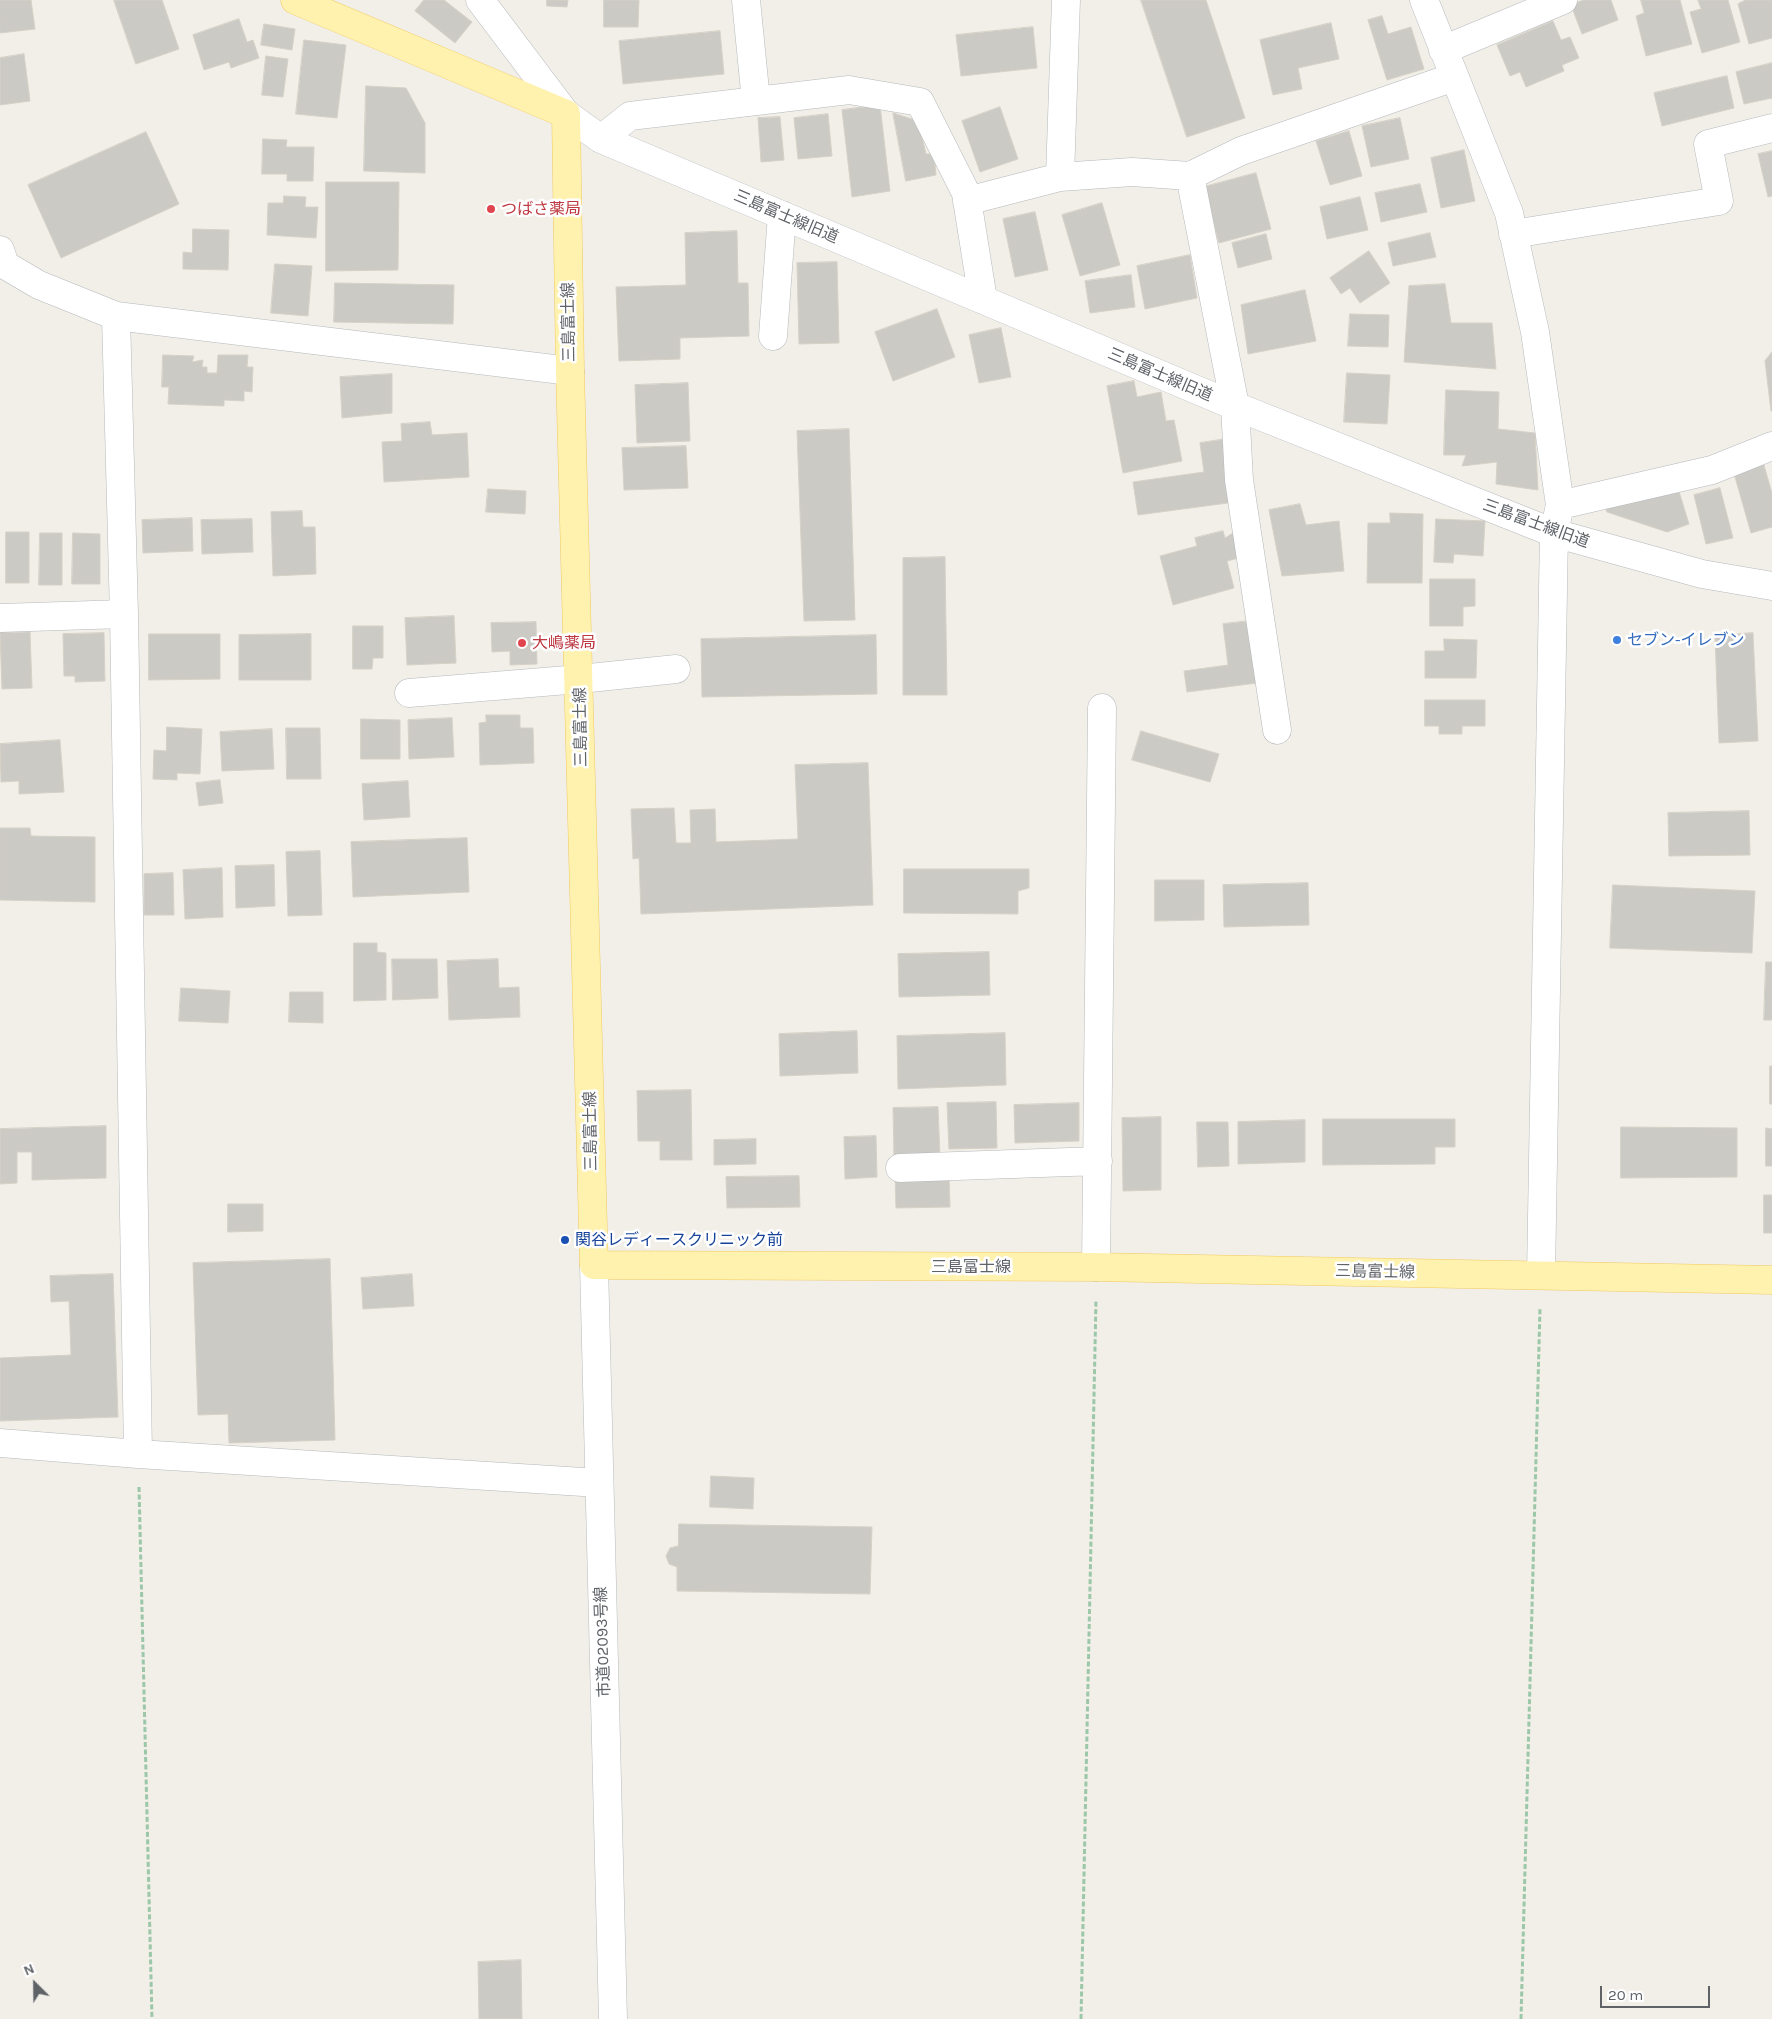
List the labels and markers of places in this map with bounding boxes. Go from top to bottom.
place label: つばさ薬局 [501,199,581,219]
marker: つばさ薬局 [485,203,497,215]
place label: セブン-イレブン [1627,630,1745,650]
place label: 大嶋薬局 [532,633,596,653]
marker: セブン-イレブン [1611,634,1623,646]
marker: 大嶋薬局 [516,637,528,649]
place label: 関谷レディースクリニック前 [575,1230,783,1250]
marker: 関谷レディースクリニック前 [559,1234,571,1246]

